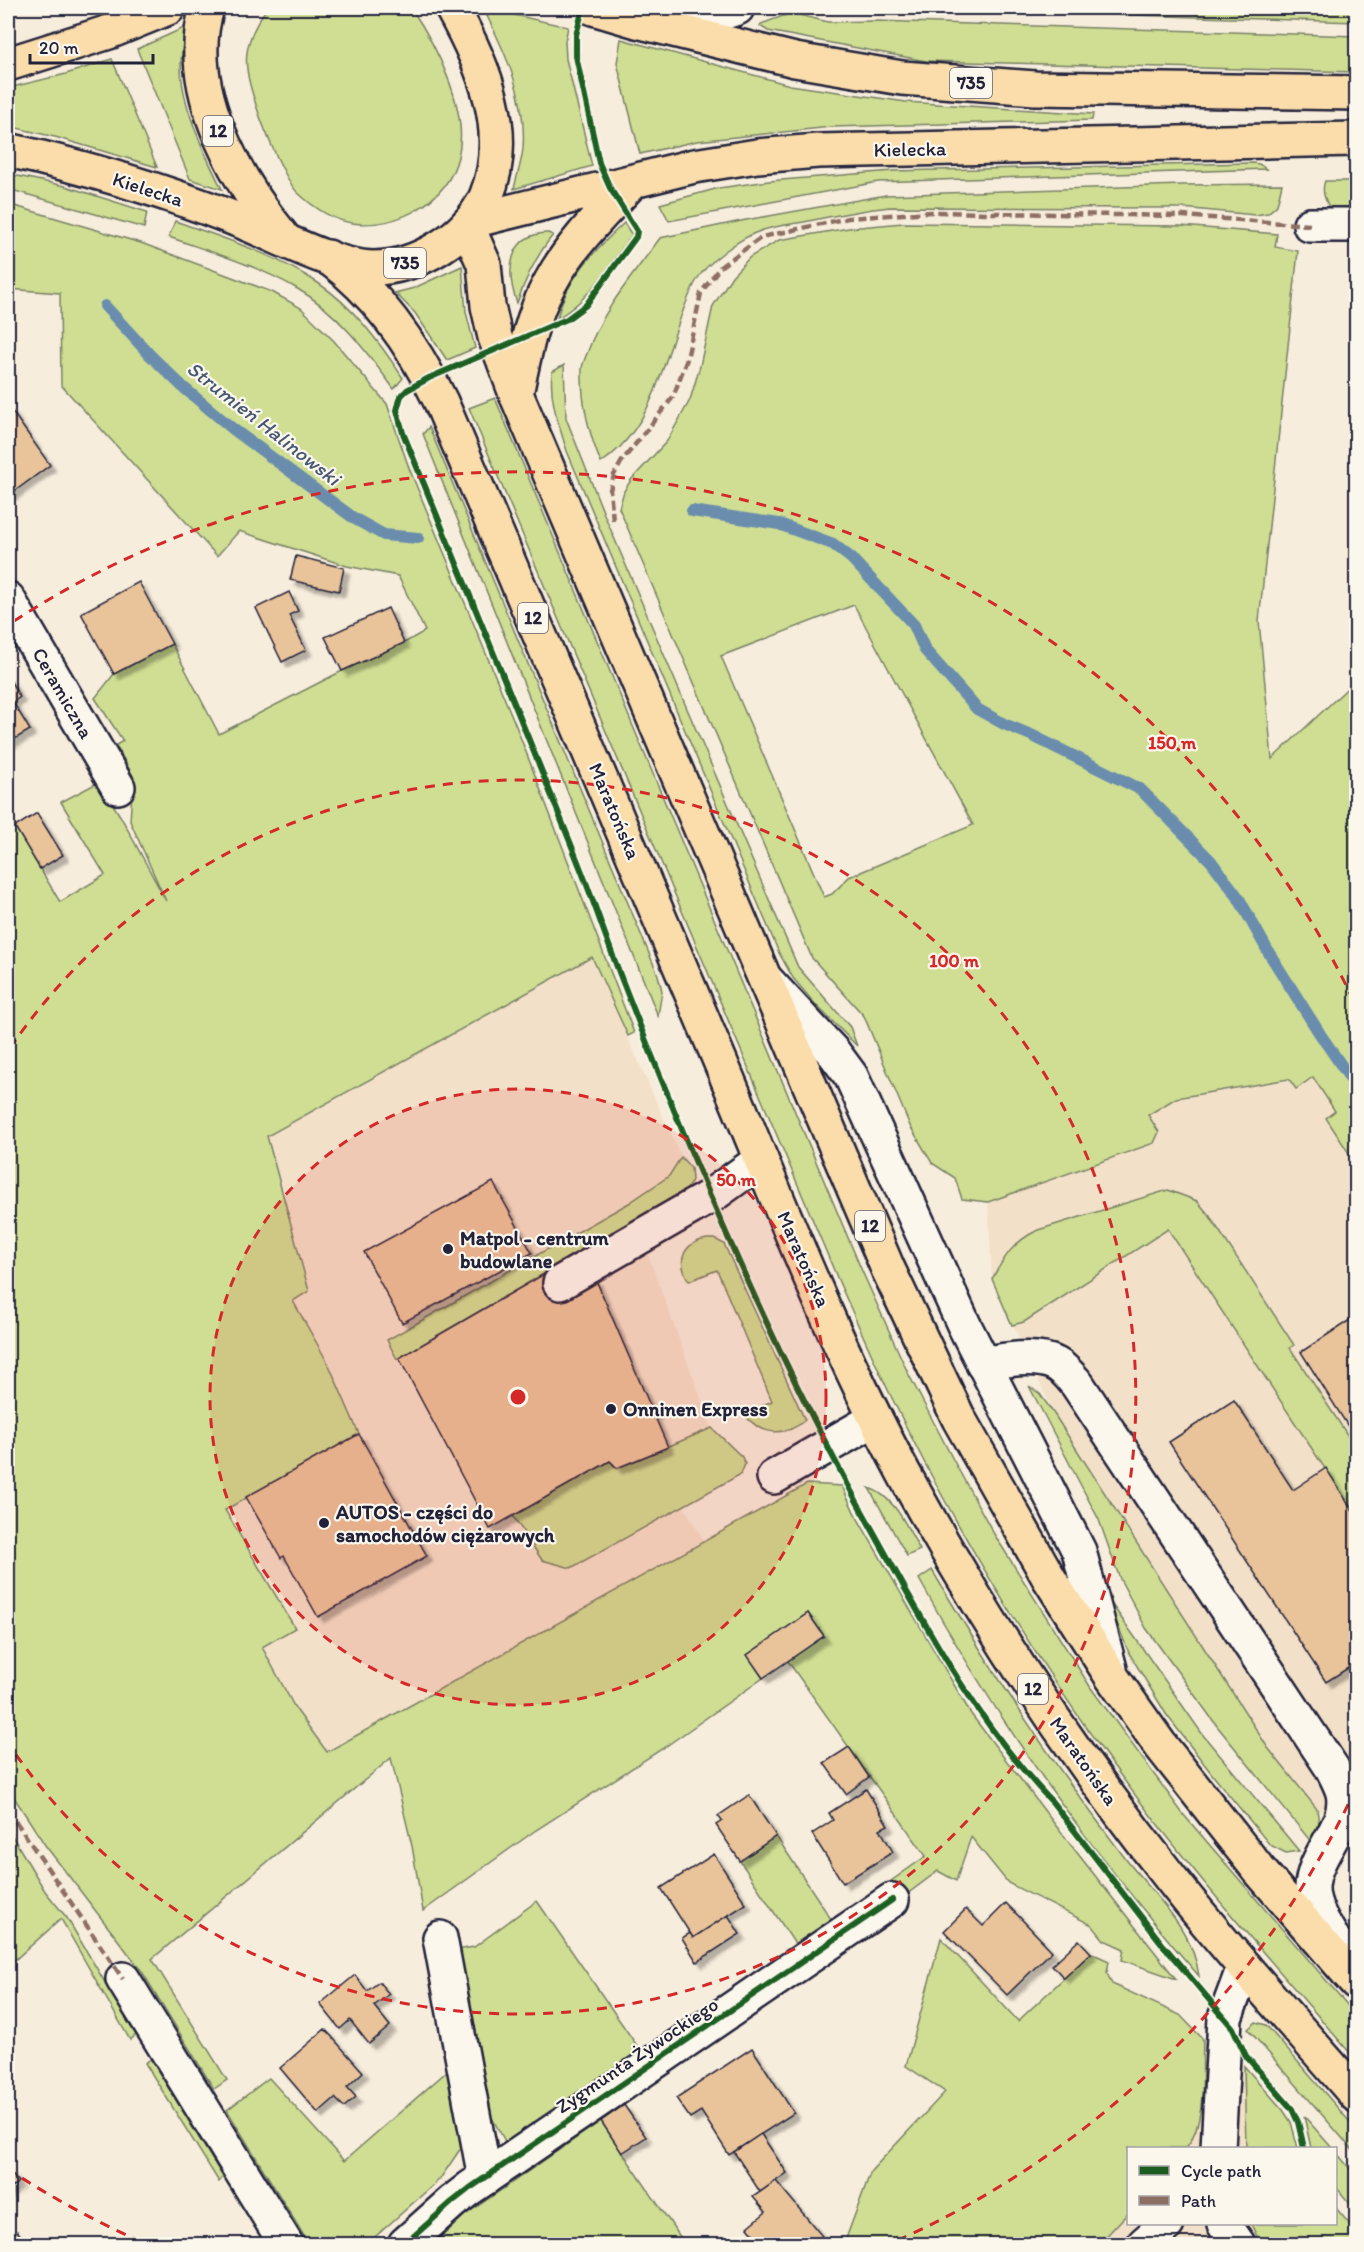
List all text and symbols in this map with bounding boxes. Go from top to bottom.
scale bar [30,27,153,65]
text: 20 m [39,37,79,59]
road number: 735 [950,68,992,98]
road number: 12 [203,116,233,146]
street label: Kielecka [874,136,947,162]
street label: Kielecka [110,166,187,212]
road number: 735 [384,248,426,278]
water label: Strumień Halinowski [182,355,348,492]
road number: 12 [518,603,548,633]
street label: Ceramiczna [27,643,99,743]
text: 150 m [1148,732,1197,754]
street label: Maratońska [584,759,646,863]
text: 100 m [929,950,980,972]
text: 50 m [716,1169,757,1191]
street label: Maratońska [772,1207,836,1311]
road number: 12 [855,1211,885,1241]
place label: Matpol - centrum budowlane [460,1226,609,1273]
marker: Matpol - centrum budowlane [441,1242,455,1256]
centre of rings [508,1387,528,1407]
place label: Onninen Express [623,1397,768,1422]
marker: Onninen Express [604,1402,618,1416]
place label: AUTOS - części do samochodów ciężarowych [335,1500,555,1548]
marker: AUTOS - części do samochodów ciężarowych [317,1516,331,1530]
road number: 12 [1018,1674,1048,1704]
street label: Maratońska [1045,1712,1124,1810]
street label: Zygmunta Żywockiego [551,1992,723,2118]
legend [1127,2147,1337,2225]
text: Cycle path [1181,2160,1262,2182]
text: Path [1181,2190,1216,2212]

